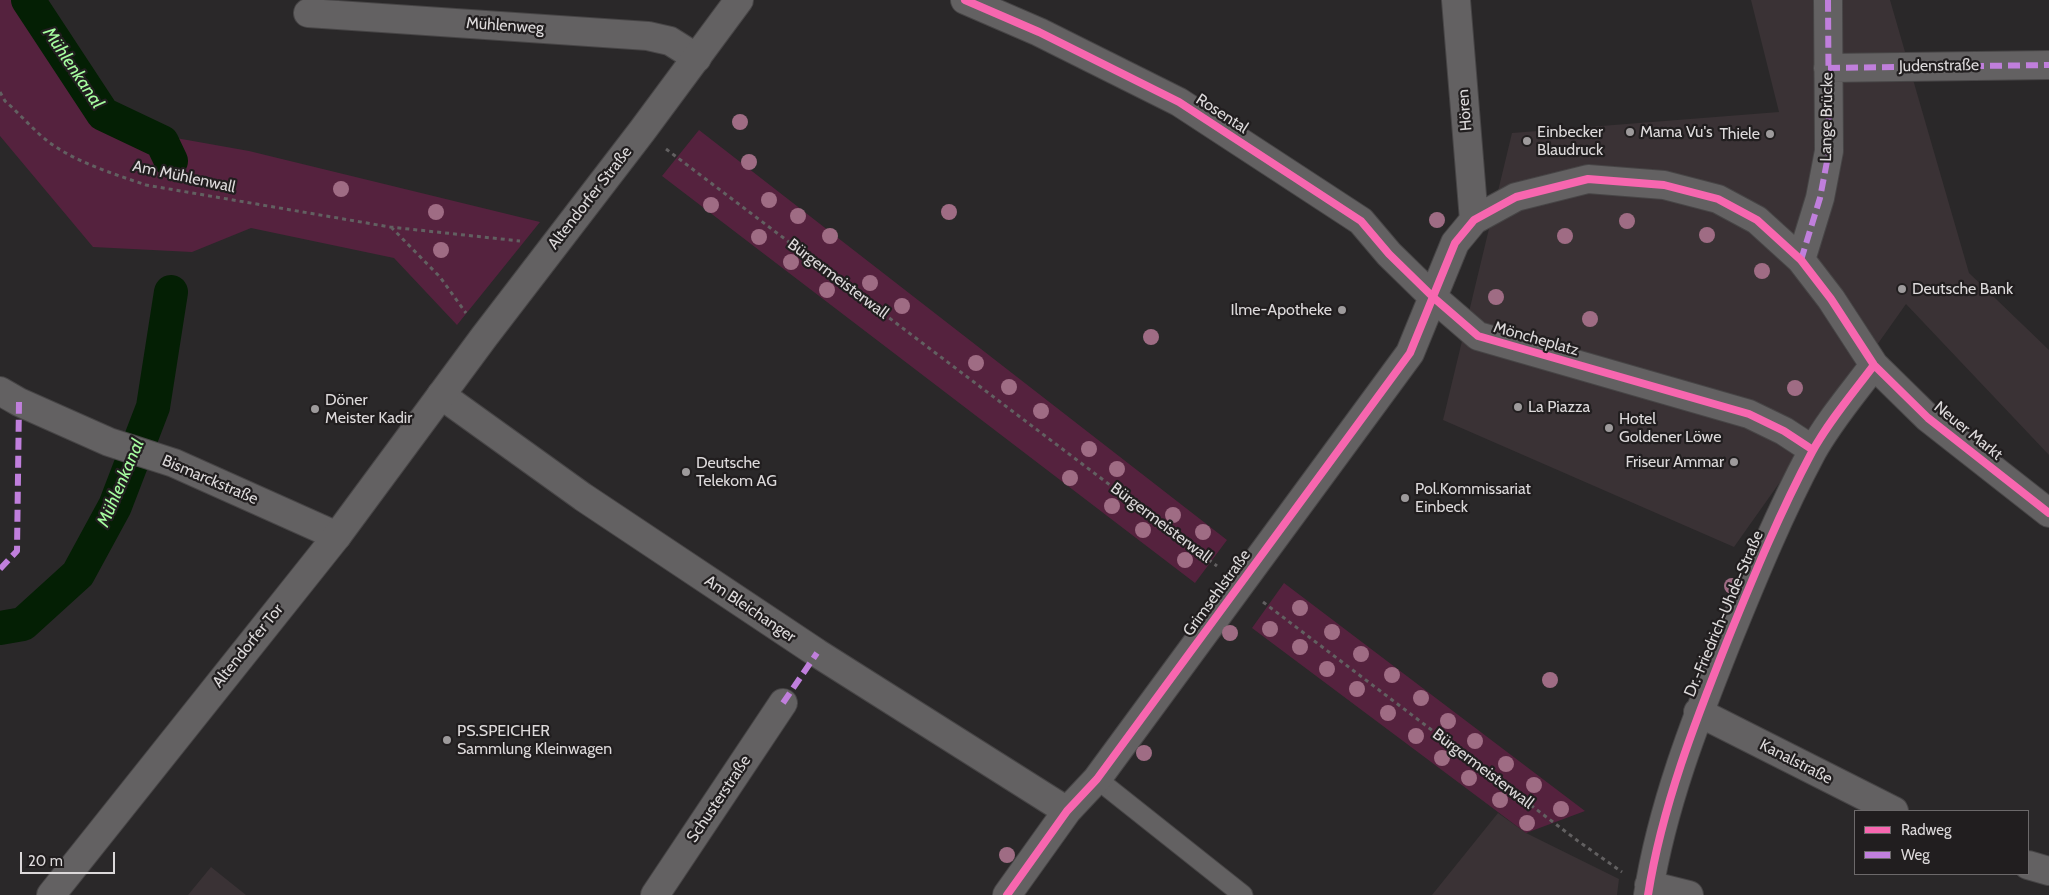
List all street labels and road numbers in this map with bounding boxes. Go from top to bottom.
street label: Mühlenweg [465,14,545,38]
street label: Judenstraße [1899,56,1979,76]
street label: Lange Brücke [1817,72,1837,162]
street label: Hören [1454,88,1476,132]
street label: Rosental [1192,90,1252,138]
street label: Altendorfer Straße [544,143,636,253]
street label: Am Mühlenwall [131,157,237,197]
street label: Bürgermeisterwall [784,235,892,323]
street label: Möncheplatz [1491,318,1581,360]
street label: Neuer Markt [1930,398,2006,464]
street label: Bismarckstraße [159,451,261,509]
street label: Bürgermeisterwall [1107,479,1215,567]
street label: Dr.-Friedrich-Uhde-Straße [1680,528,1768,700]
street label: Grimsehlstraße [1179,546,1255,640]
street label: Am Bleichanger [701,571,799,647]
street label: Altendorfer Tor [209,600,287,692]
street label: Bürgermeisterwall [1429,725,1537,813]
street label: Kanalstraße [1756,735,1836,789]
street label: Schusterstraße [683,752,755,846]

